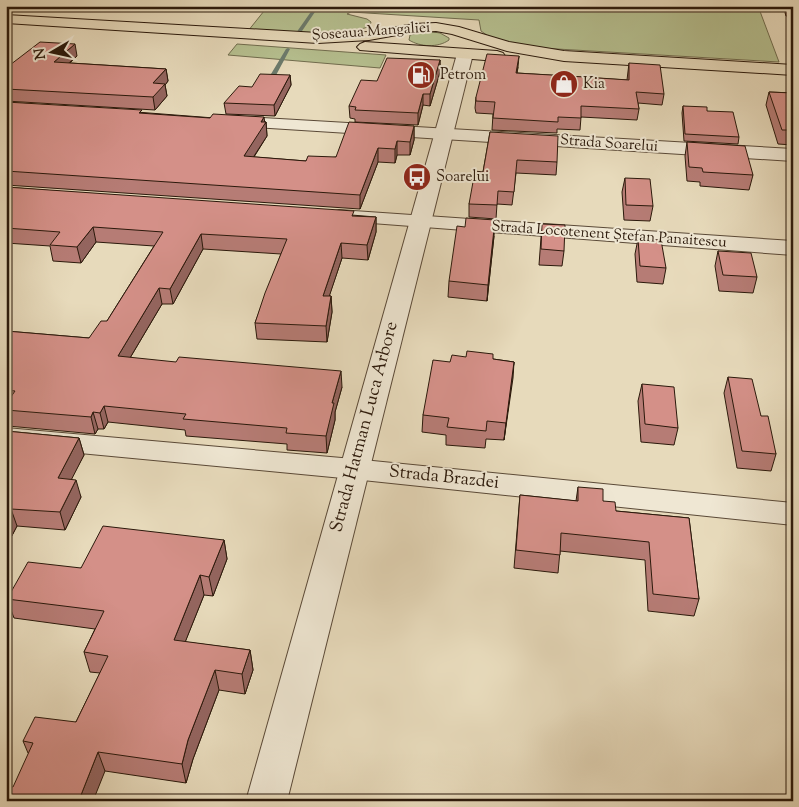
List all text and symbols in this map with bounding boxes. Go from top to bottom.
street label: Șoseaua Mangaliei [311,17,431,47]
north arrow [28,28,78,78]
text: N [30,47,52,61]
fuel station icon: Petrom [406,60,436,90]
place label: Petrom [440,65,487,86]
shop icon: Kia [549,69,579,99]
place label: Kia [583,74,605,95]
street label: Strada Soarelui [559,130,659,158]
bus stop icon: Soarelui [402,162,432,192]
place label: Soarelui [436,167,489,188]
street label: Strada Locotenent Ștefan Panaitescu [491,216,728,254]
street label: Strada Hatman Luca Arbore [324,319,406,535]
street label: Strada Brazdei [388,459,500,497]

